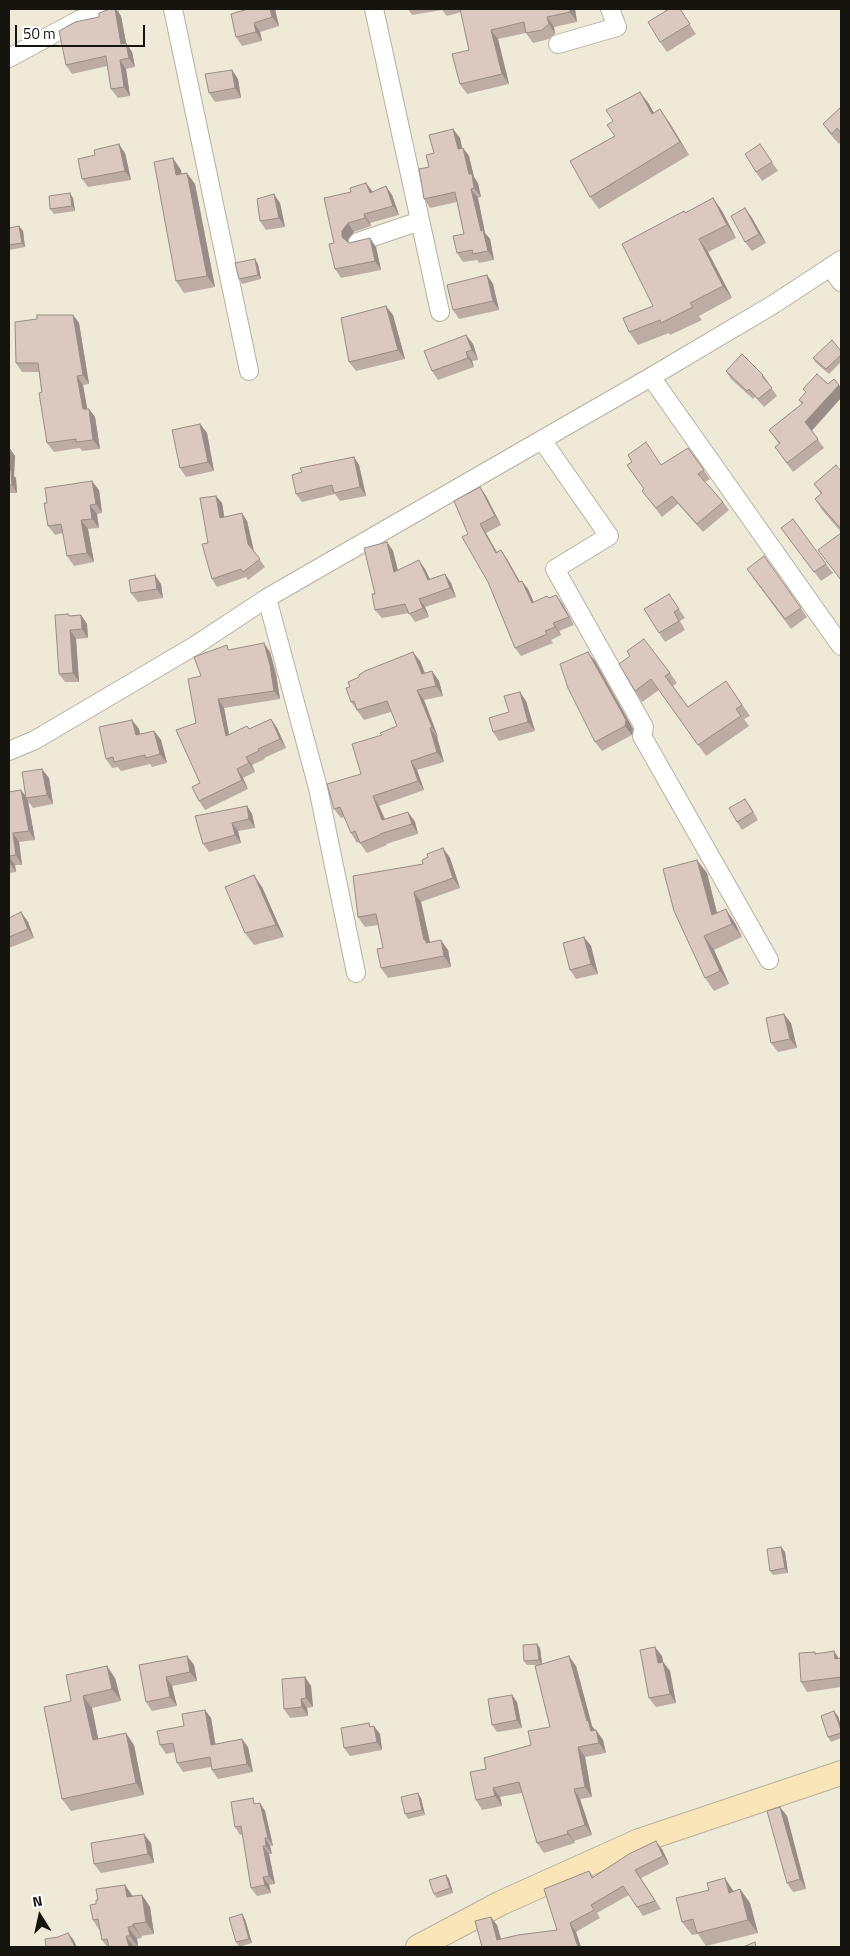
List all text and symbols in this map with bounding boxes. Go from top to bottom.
scale bar [18,15,148,47]
text: 50 m [23,22,56,45]
text: N [31,1890,44,1912]
north arrow [15,1891,65,1941]

